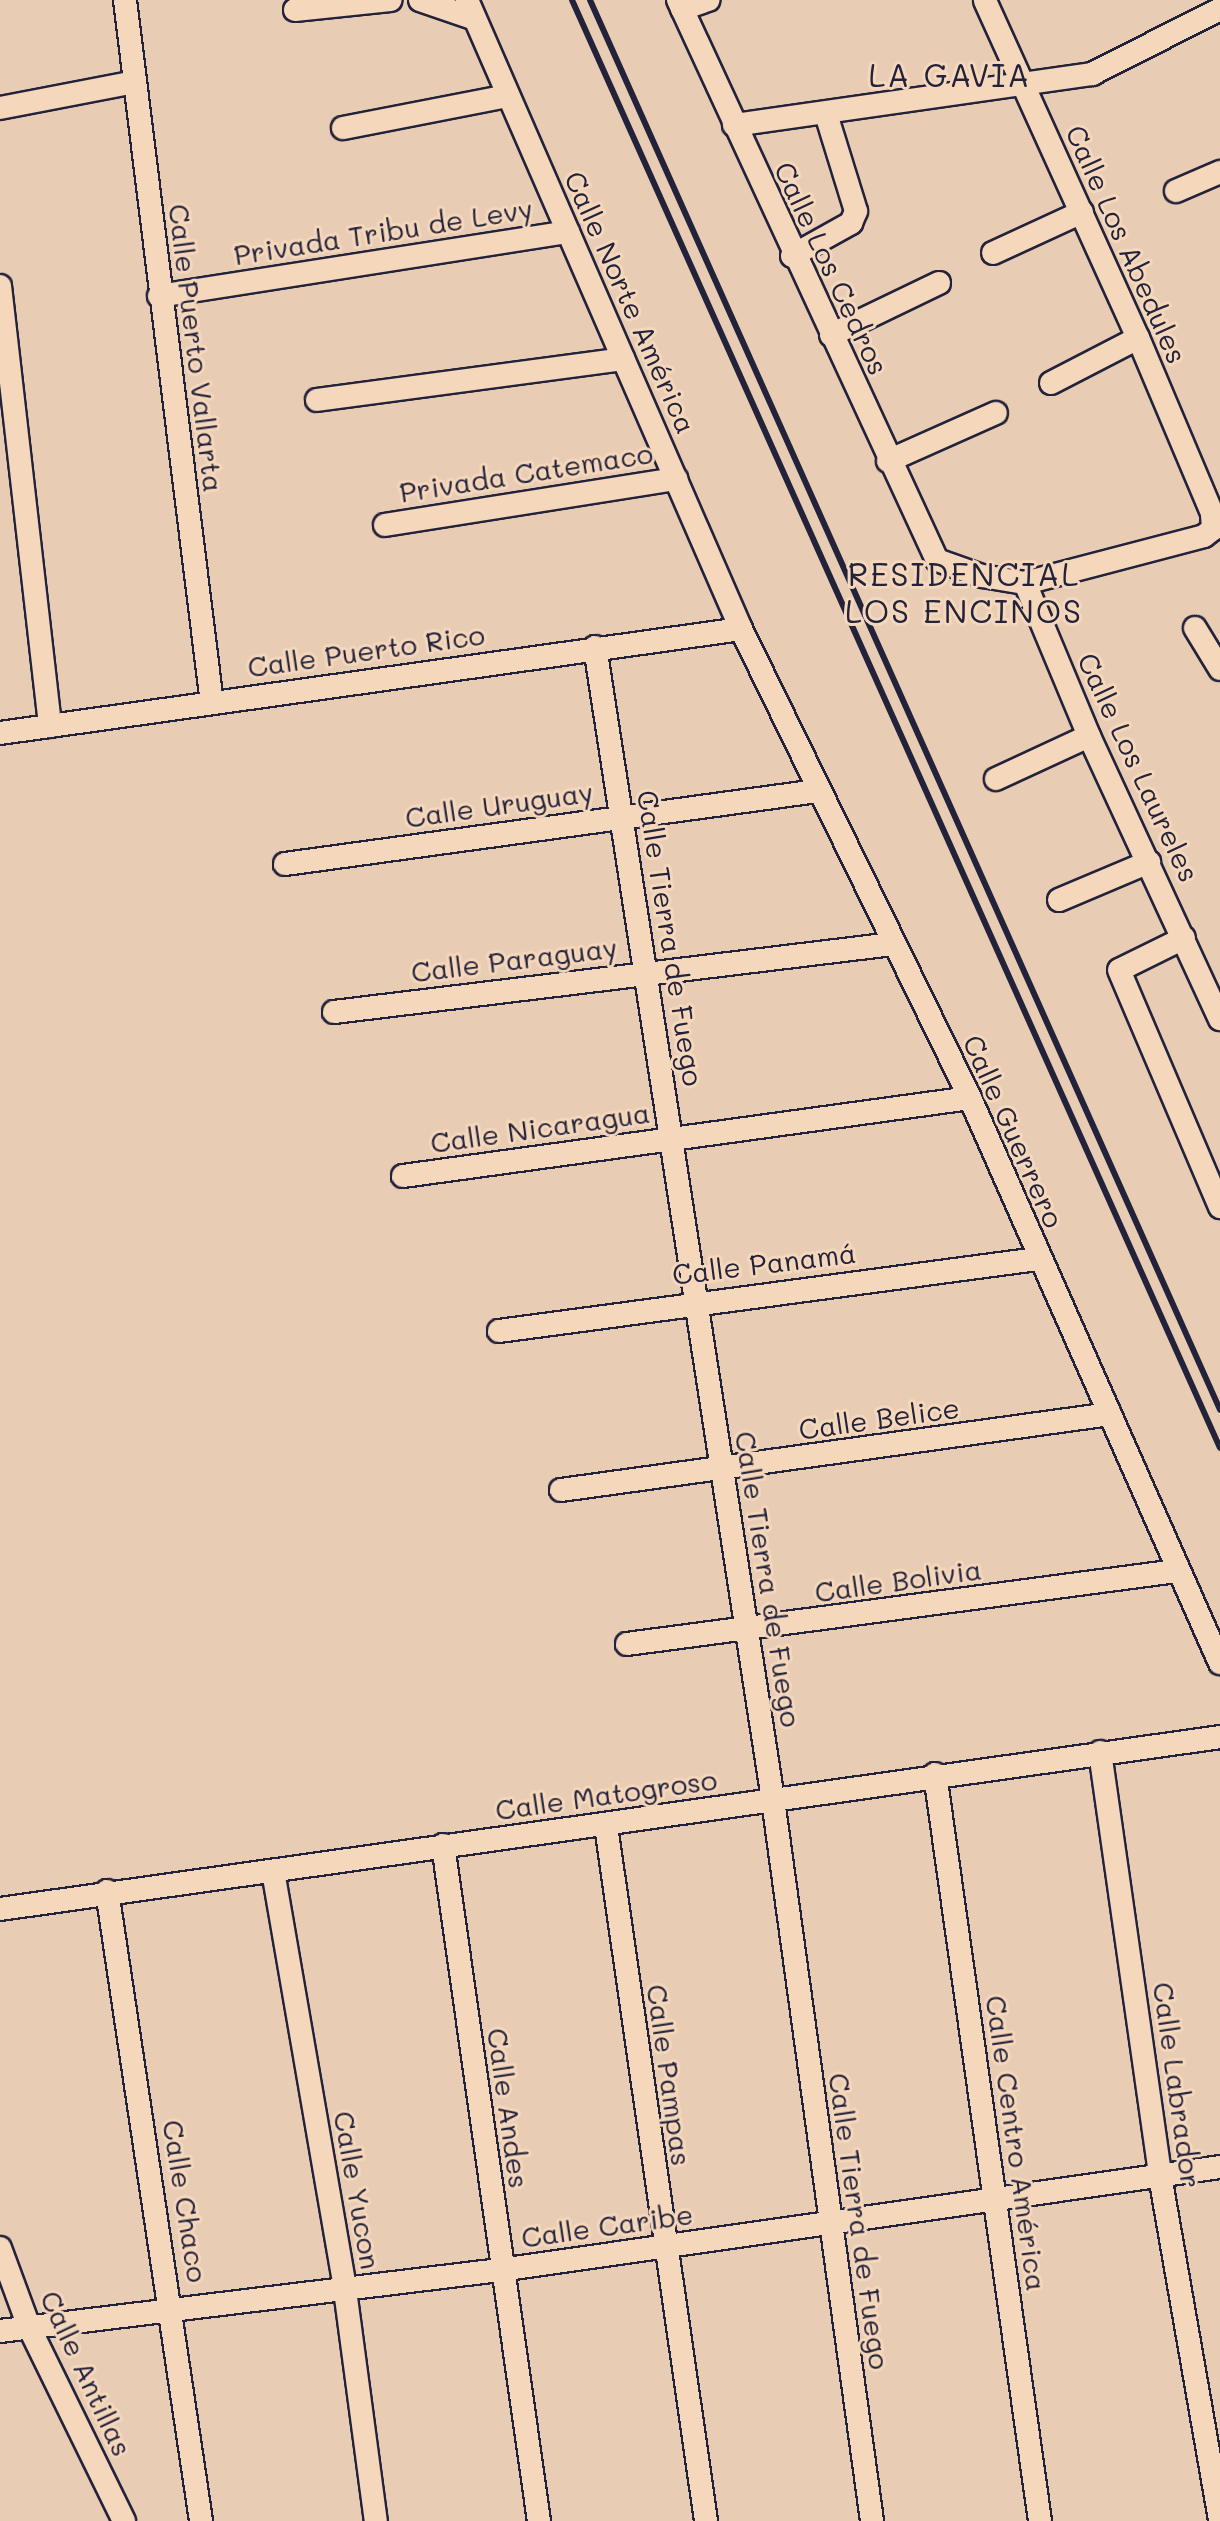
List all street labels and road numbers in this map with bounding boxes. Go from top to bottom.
street label: Calle Los Abedules [1059,120,1195,368]
street label: Calle Los Cedros [768,156,896,380]
street label: Calle Norte América [558,166,704,438]
street label: Privada Tribu de Levy [231,191,535,271]
street label: Calle Puerto Vallarta [163,202,231,494]
street label: Privada Catemaco [397,435,655,509]
street label: Calle Puerto Rico [245,617,487,683]
street label: Calle Los Laureles [1071,647,1207,887]
street label: Calle Uruguay [403,774,595,834]
street label: Calle Tierra de Fuego [631,788,711,1088]
street label: Calle Paraguay [409,930,619,988]
street label: Calle Guerrero [956,1029,1072,1233]
street label: Calle Nicaragua [428,1095,652,1159]
street label: Calle Panamá [670,1235,858,1291]
street label: Calle Belice [797,1390,961,1446]
street label: Calle Tierra de Fuego [729,1429,809,1729]
street label: Calle Bolivia [812,1552,984,1608]
street label: Calle Matogroso [493,1762,719,1826]
street label: Calle Labrador [1147,1980,1209,2190]
street label: Calle Pampas [641,1982,699,2168]
street label: Calle Centro América [980,1993,1054,2293]
street label: Calle Andes [481,2026,537,2190]
street label: Calle Tierra de Fuego [823,2071,897,2371]
street label: Calle Yucon [328,2108,388,2272]
street label: Calle Chaco [157,2117,215,2285]
street label: Calle Caribe [519,2196,695,2254]
street label: Calle Antillas [34,2285,140,2461]

